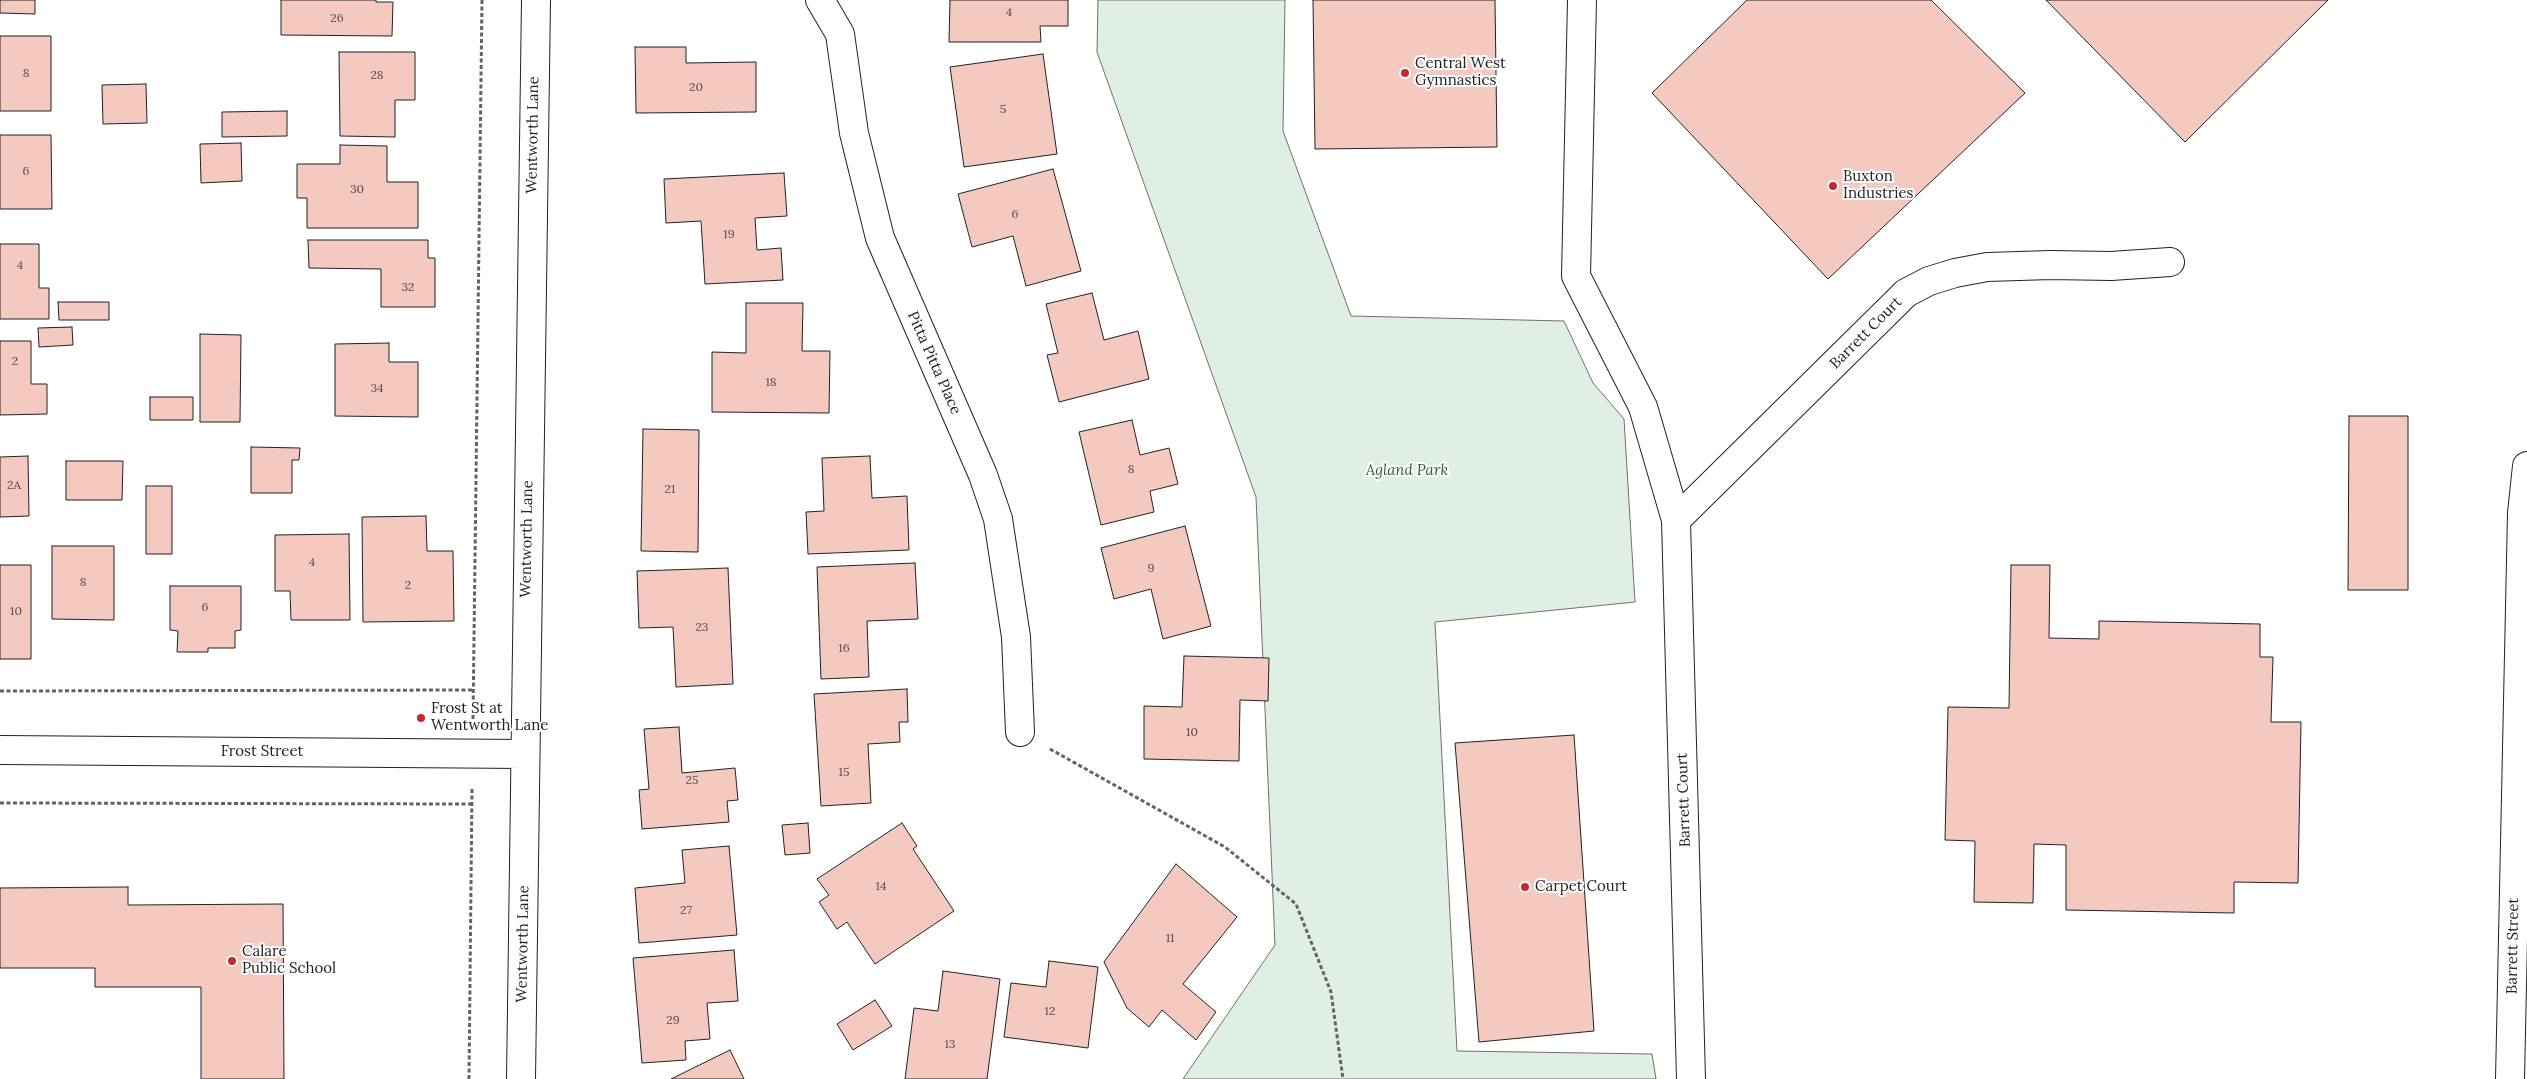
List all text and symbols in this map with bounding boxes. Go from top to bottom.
house number: 4 [1006,6,1012,20]
house number: 26 [330,12,344,26]
place label: Central West Gymnastics [1415,55,1506,90]
house number: 8 [23,67,29,81]
marker: Central West Gymnastics [1399,67,1411,79]
house number: 28 [370,69,384,83]
street label: Wentworth Lane [523,76,543,194]
house number: 20 [689,81,703,95]
house number: 5 [1000,103,1006,117]
house number: 6 [23,165,29,179]
place label: Buxton Industries [1843,168,1913,203]
marker: Buxton Industries [1827,180,1839,192]
house number: 30 [350,183,364,197]
house number: 6 [1012,208,1018,222]
house number: 19 [723,228,735,242]
house number: 4 [17,259,23,273]
house number: 32 [401,281,415,295]
street label: Barrett Court [1826,293,1906,373]
street label: Pitta Pitta Place [903,309,965,417]
house number: 2 [12,355,18,369]
house number: 18 [765,376,777,390]
house number: 34 [370,382,384,396]
park label: Agland Park [1366,462,1448,480]
house number: 8 [1128,463,1134,477]
house number: 2A [7,479,21,493]
street label: Wentworth Lane [517,480,537,598]
house number: 21 [665,483,675,497]
house number: 4 [309,556,315,570]
house number: 9 [1148,562,1154,576]
house number: 8 [80,576,86,590]
house number: 2 [405,579,411,593]
house number: 6 [202,601,208,615]
house number: 10 [10,605,22,619]
house number: 23 [696,621,708,635]
house number: 16 [838,642,850,656]
place label: Frost St at Wentworth Lane [431,700,548,735]
marker: Frost St at Wentworth Lane [415,712,427,724]
house number: 10 [1186,726,1198,740]
street label: Frost Street [221,743,303,761]
street label: Barrett Court [1673,753,1695,847]
house number: 15 [839,766,849,780]
house number: 25 [686,774,698,788]
place label: Carpet Court [1535,878,1627,896]
house number: 14 [876,880,886,894]
marker: Carpet Court [1519,881,1531,893]
street label: Wentworth Lane [513,885,533,1003]
street label: Barrett Street [2503,898,2523,994]
house number: 27 [680,904,692,918]
house number: 11 [1166,932,1174,946]
place label: Calare Public School [242,943,336,978]
marker: Calare Public School [226,955,238,967]
house number: 12 [1045,1005,1055,1019]
house number: 29 [666,1014,680,1028]
house number: 13 [944,1038,956,1052]

